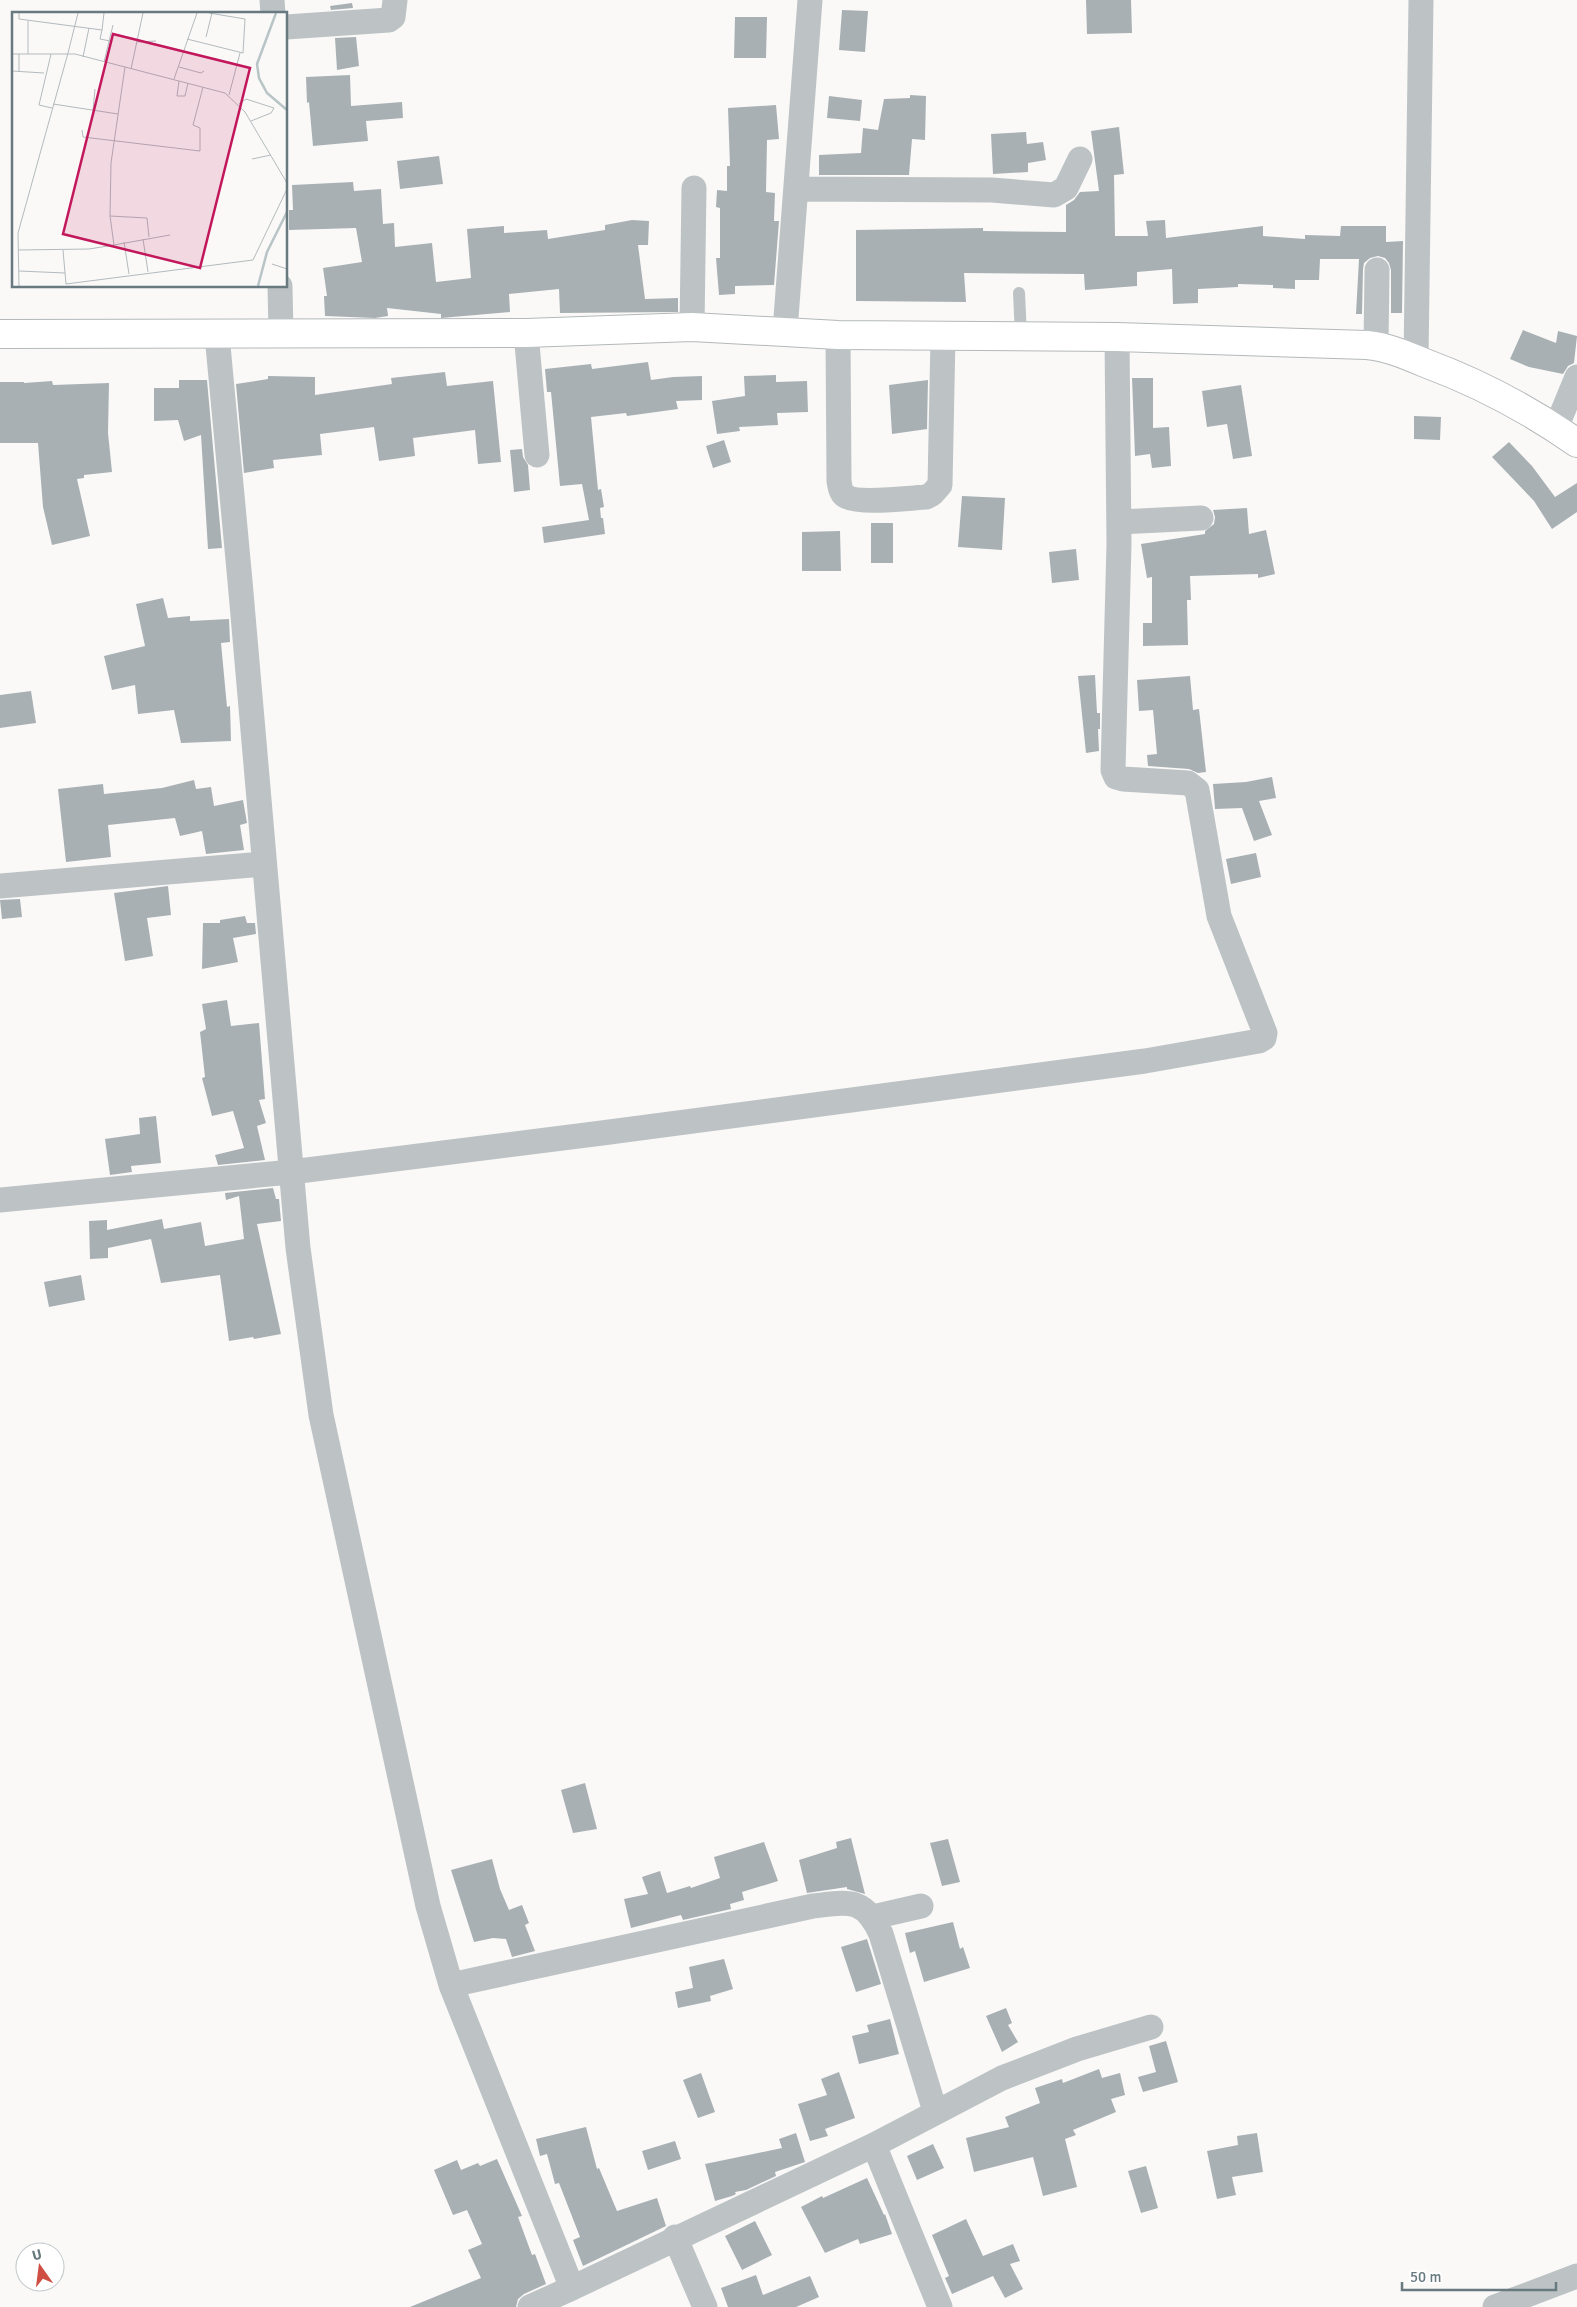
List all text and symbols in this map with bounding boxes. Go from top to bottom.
inset map [12,12,288,288]
north arrow [15,2242,65,2292]
text: U [30,2245,44,2264]
scale bar [1402,2260,1556,2292]
text: 50 m [1410,2268,1441,2286]

